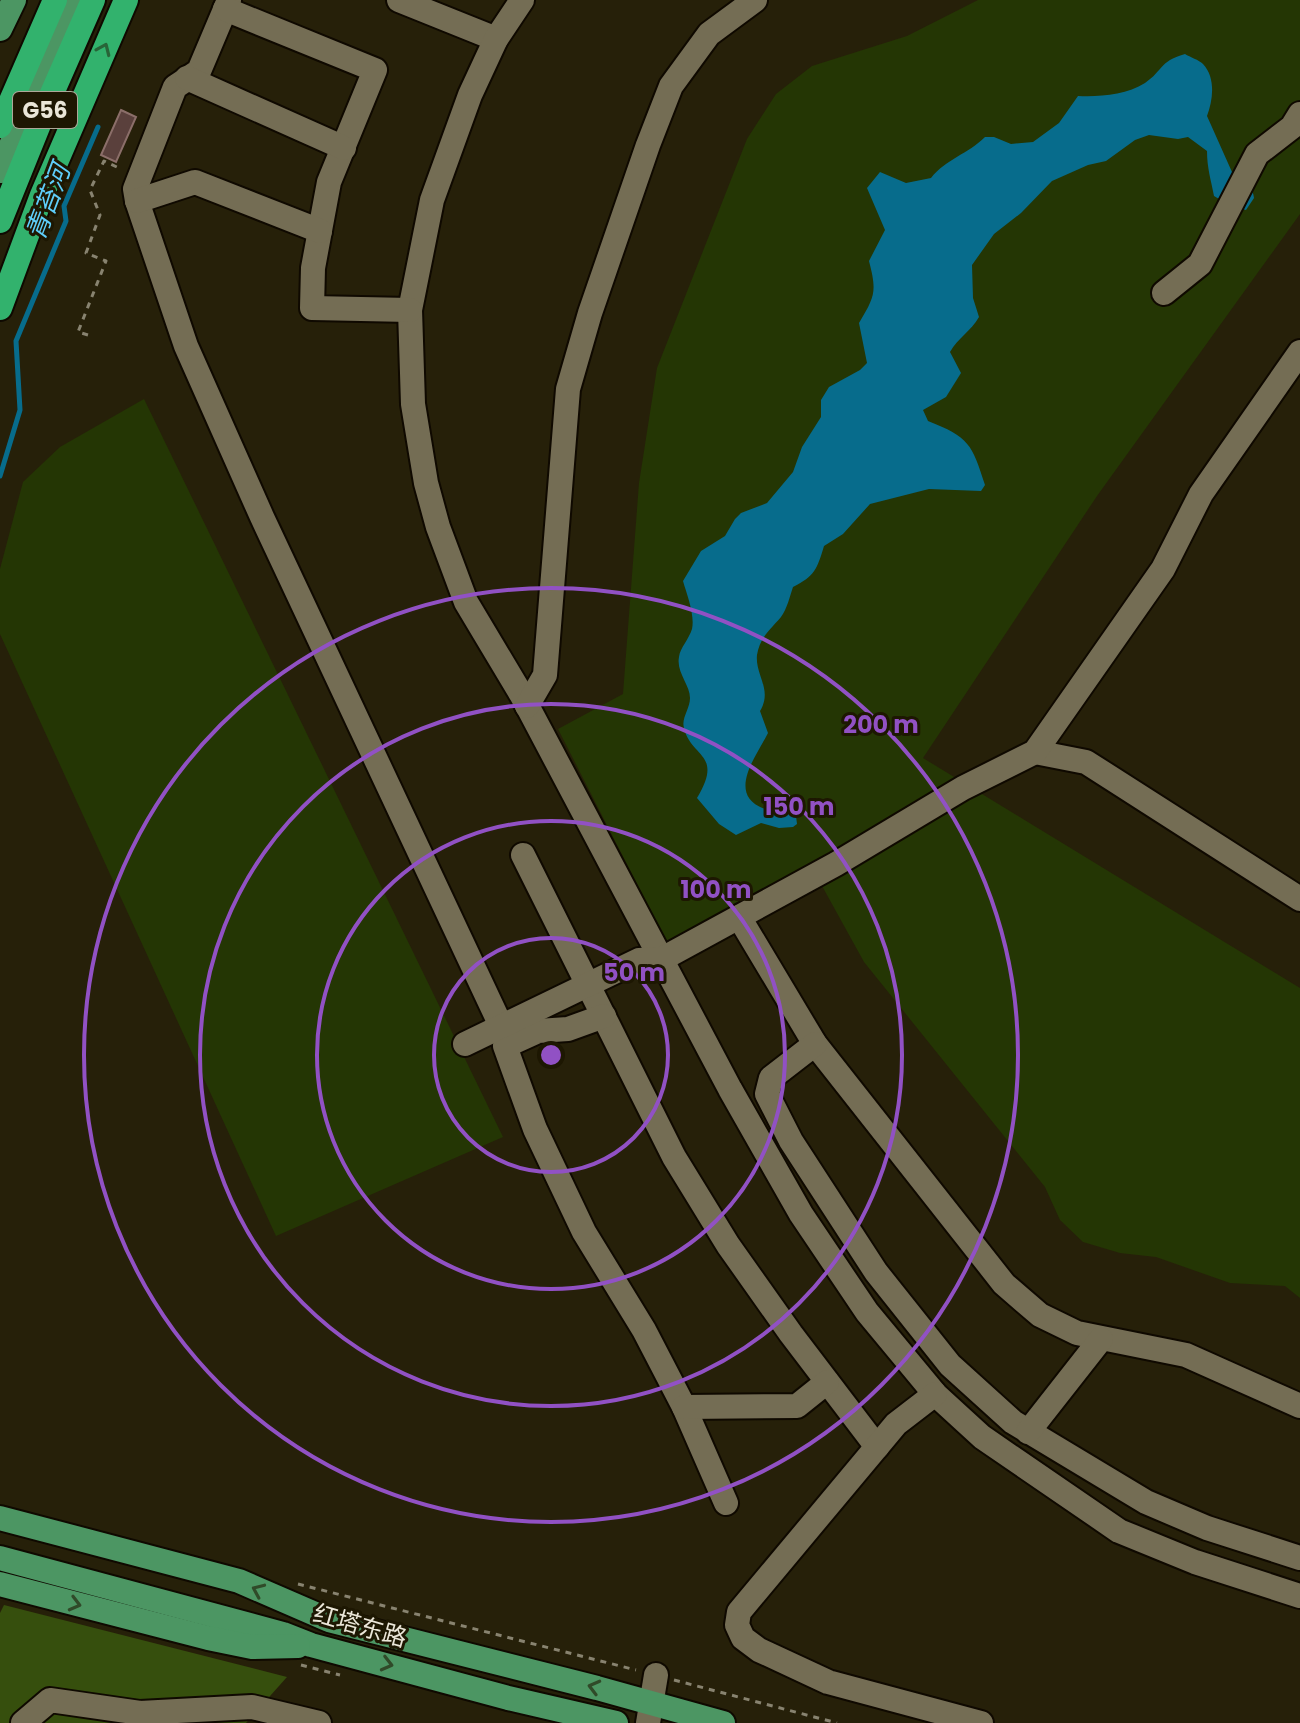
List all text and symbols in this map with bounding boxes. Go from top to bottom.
one-way arrow [94,43,110,57]
road number: G56 [13,92,77,128]
water label: 青苔河 [17,154,81,245]
text: 200 m [843,708,919,741]
text: 150 m [764,790,834,823]
text: 100 m [681,873,751,906]
text: 50 m [603,956,665,989]
centre of rings [537,1041,565,1069]
one-way arrow [251,1583,266,1599]
one-way arrow [68,1594,82,1611]
street label: 红塔东路 [309,1596,411,1655]
one-way arrow [379,1655,393,1672]
one-way arrow [588,1680,602,1697]

